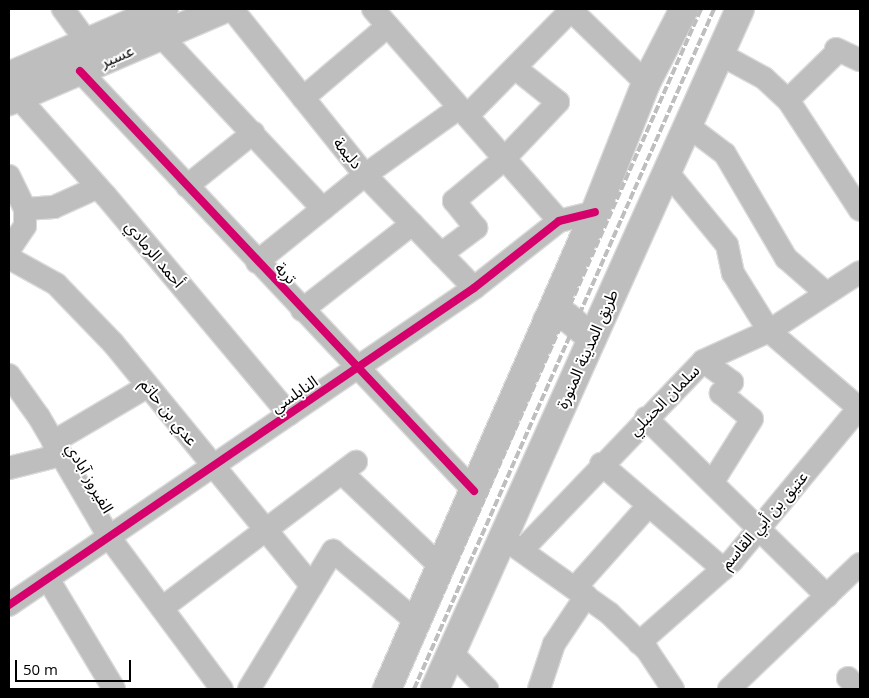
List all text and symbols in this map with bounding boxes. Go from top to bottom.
street label: عسير [98,41,136,71]
street label: دليمة [330,133,366,173]
street label: أحمد الرمادي [121,217,189,291]
street label: تربة [271,258,301,288]
street label: طريق المدينة المنورة [552,286,622,412]
street label: سلمان الحنبلي [625,361,703,439]
street label: النابلسي [267,371,321,417]
street label: عدي بن حاتم [136,375,202,449]
street label: الفيروز آبادي [62,439,118,517]
street label: عتيق بن أبي القاسم [716,467,812,573]
scale bar [18,650,134,682]
text: 50 m [23,659,58,679]

